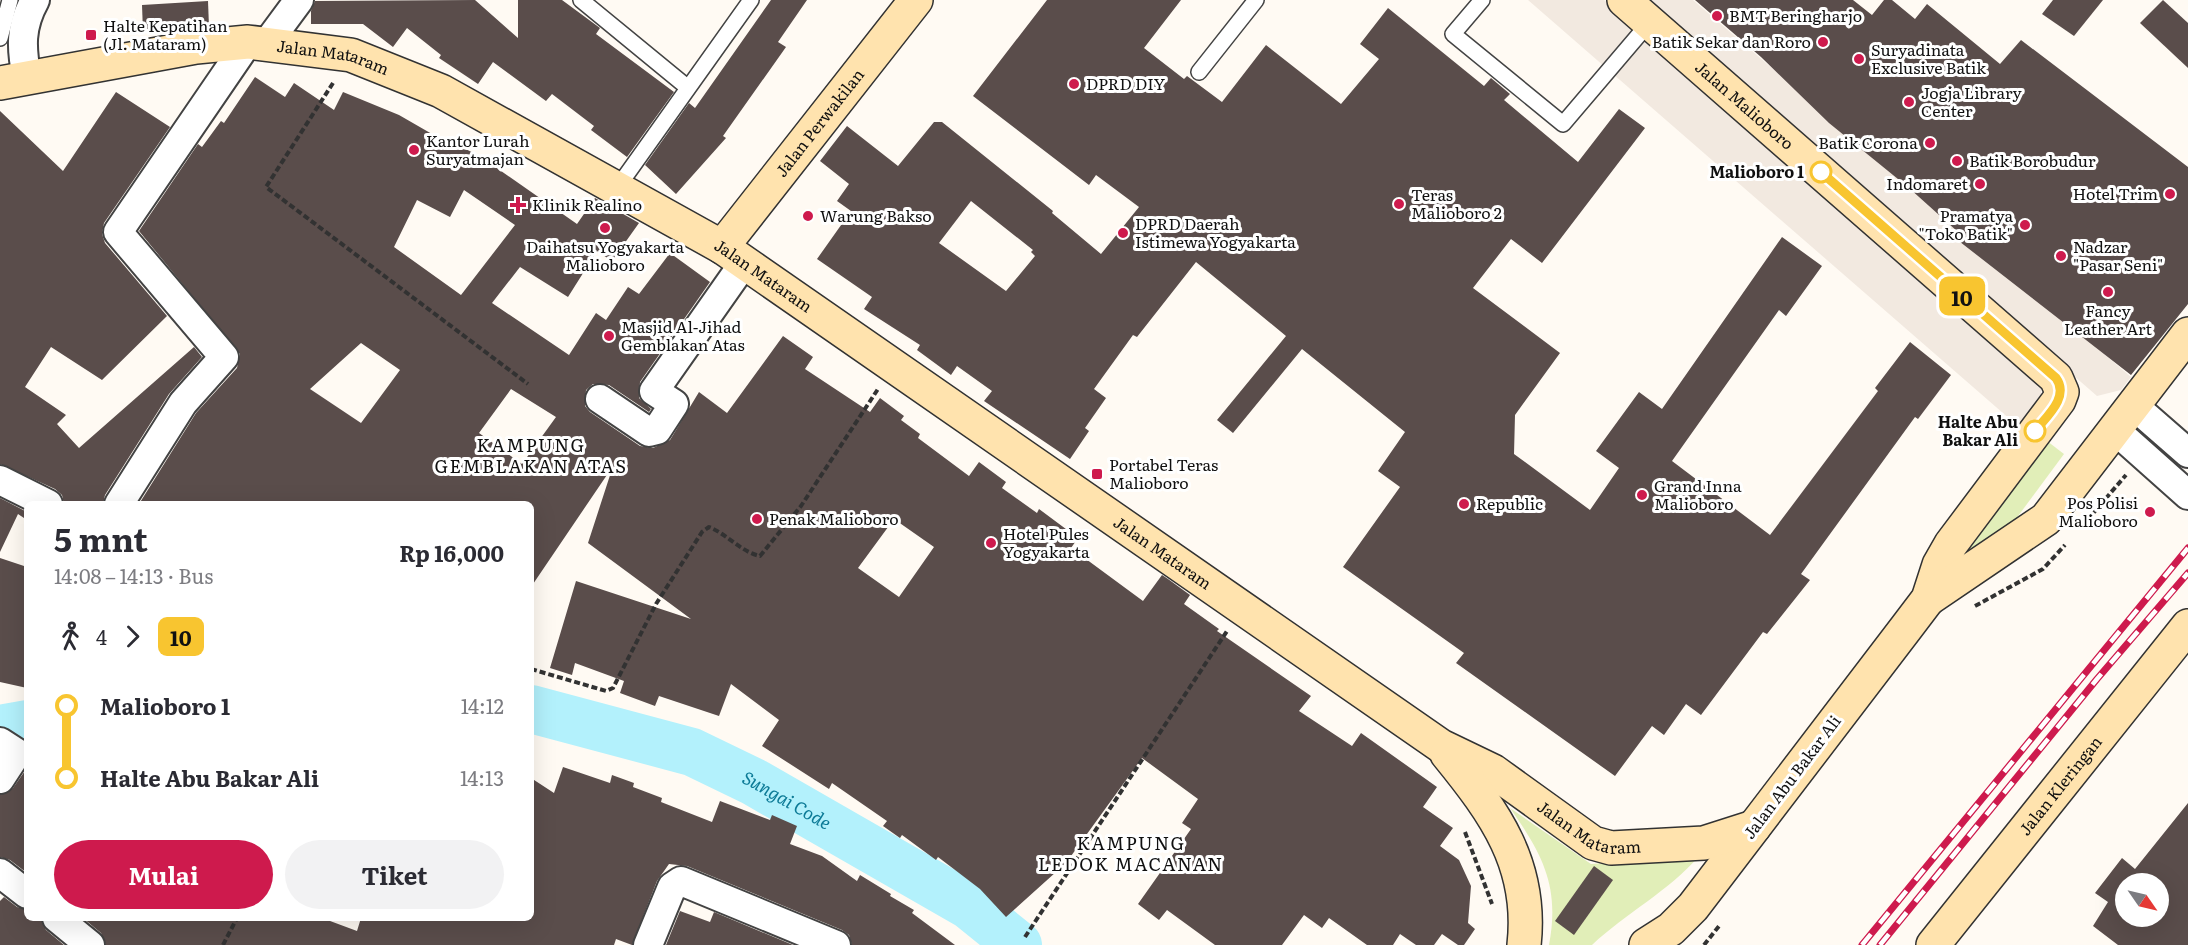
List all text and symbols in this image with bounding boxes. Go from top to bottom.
place label: BMT Beringharjo [1729,3,1862,27]
marker: BMT Beringharjo [1710,9,1724,23]
place label: Halte Kepatihan (Jl. Mataram) [103,13,228,55]
marker: Halte Kepatihan (Jl. Mataram) [84,28,98,42]
place label: Batik Sekar dan Roro [1652,29,1811,53]
street label: Jalan Mataram [275,33,393,80]
marker: Batik Sekar dan Roro [1816,35,1830,49]
place label: Suryadinata Exclusive Batik [1871,37,1986,79]
marker: Suryadinata Exclusive Batik [1852,52,1866,66]
street label: Jalan Malioboro [1690,55,1800,155]
street label: Jalan Perwakilan [769,63,869,181]
place label: DPRD DIY [1086,71,1166,95]
marker: DPRD DIY [1067,77,1081,91]
place label: Jogja Library Center [1921,80,2022,122]
marker: Jogja Library Center [1902,95,1916,109]
place label: Kantor Lurah Suryatmajan [426,128,530,170]
place label: Batik Corona [1818,130,1918,154]
marker: Batik Corona [1923,136,1937,150]
marker: Kantor Lurah Suryatmajan [407,143,421,157]
place label: Batik Borobudur [1969,148,2096,172]
marker: Batik Borobudur [1950,154,1964,168]
place label: Malioboro 1 [1709,159,1804,183]
marker: Malioboro 1 [1810,161,1832,183]
place label: Indomaret [1886,171,1969,195]
marker: Indomaret [1973,177,1987,191]
place label: Hotel Trim [2073,181,2158,205]
place label: Teras Malioboro 2 [1411,182,1502,224]
marker: Hotel Trim [2163,187,2177,201]
place label: Klinik Realino [532,192,642,216]
marker: Klinik Realino [509,196,527,214]
marker: Teras Malioboro 2 [1392,197,1406,211]
place label: Warung Bakso [820,203,932,227]
place label: Pramatya "Toko Batik" [1919,203,2013,245]
marker: Warung Bakso [801,209,815,223]
place label: DPRD Daerah Istimewa Yogyakarta [1135,211,1296,253]
marker: Pramatya "Toko Batik" [2018,218,2032,232]
marker: Daihatsu Yogyakarta Malioboro [598,221,612,235]
marker: DPRD Daerah Istimewa Yogyakarta [1116,226,1130,240]
street label: Jalan Mataram [710,232,818,318]
place label: Daihatsu Yogyakarta Malioboro [526,234,684,276]
place label: Nadzar "Pasar Seni" [2073,234,2163,276]
marker: Nadzar "Pasar Seni" [2054,249,2068,263]
line badge: 10 [1935,276,1989,316]
text: 10 [1951,281,1973,312]
marker: Fancy Leather Art [2101,285,2115,299]
place label: Fancy Leather Art [2064,298,2153,340]
place label: Masjid Al-Jihad Gemblakan Atas [621,314,745,356]
marker: Masjid Al-Jihad Gemblakan Atas [602,329,616,343]
place label: Halte Abu Bakar Ali [1938,409,2018,451]
marker: Halte Abu Bakar Ali [2024,420,2046,442]
district label: KAMPUNG GEMBLAKAN ATAS [435,431,627,479]
place label: Portabel Teras Malioboro [1109,452,1218,494]
marker: Portabel Teras Malioboro [1090,467,1104,481]
place label: Grand Inna Malioboro [1654,473,1742,515]
marker: Grand Inna Malioboro [1635,488,1649,502]
place label: Pos Polisi Malioboro [2058,490,2138,532]
place label: Republic [1476,491,1543,515]
marker: Republic [1457,497,1471,511]
marker: Pos Polisi Malioboro [2143,505,2157,519]
place label: Penak Malioboro [769,506,899,530]
street label: Jalan Mataram [1109,509,1218,595]
marker: Penak Malioboro [750,512,764,526]
text: 5 mnt [54,513,148,562]
place label: Hotel Pules Yogyakarta [1003,521,1090,563]
text: Rp 16,000 [399,536,504,569]
marker: Hotel Pules Yogyakarta [984,536,998,550]
text: 14:08 – 14:13 · Bus [54,560,213,590]
icon: walk [54,620,87,653]
icon: forward [116,620,149,653]
text: 4 [96,621,107,651]
text: 10 [170,621,192,652]
text: Malioboro 1 [100,689,230,722]
text: 14:12 [461,690,504,720]
street label: Jalan Abu Bakar Ali [1737,709,1846,843]
street label: Jalan Kleringan [2012,730,2107,840]
text: Halte Abu Bakar Ali [100,761,319,794]
text: 14:13 [460,762,504,792]
water label: Sungai Code [738,763,837,836]
street label: Jalan Mataram [1533,794,1642,859]
district label: KAMPUNG LEDOK MACANAN [1038,829,1224,877]
button: Mulai [54,840,273,909]
button: Tiket [285,840,504,909]
north arrow [2115,873,2169,927]
map controls [2115,873,2169,927]

